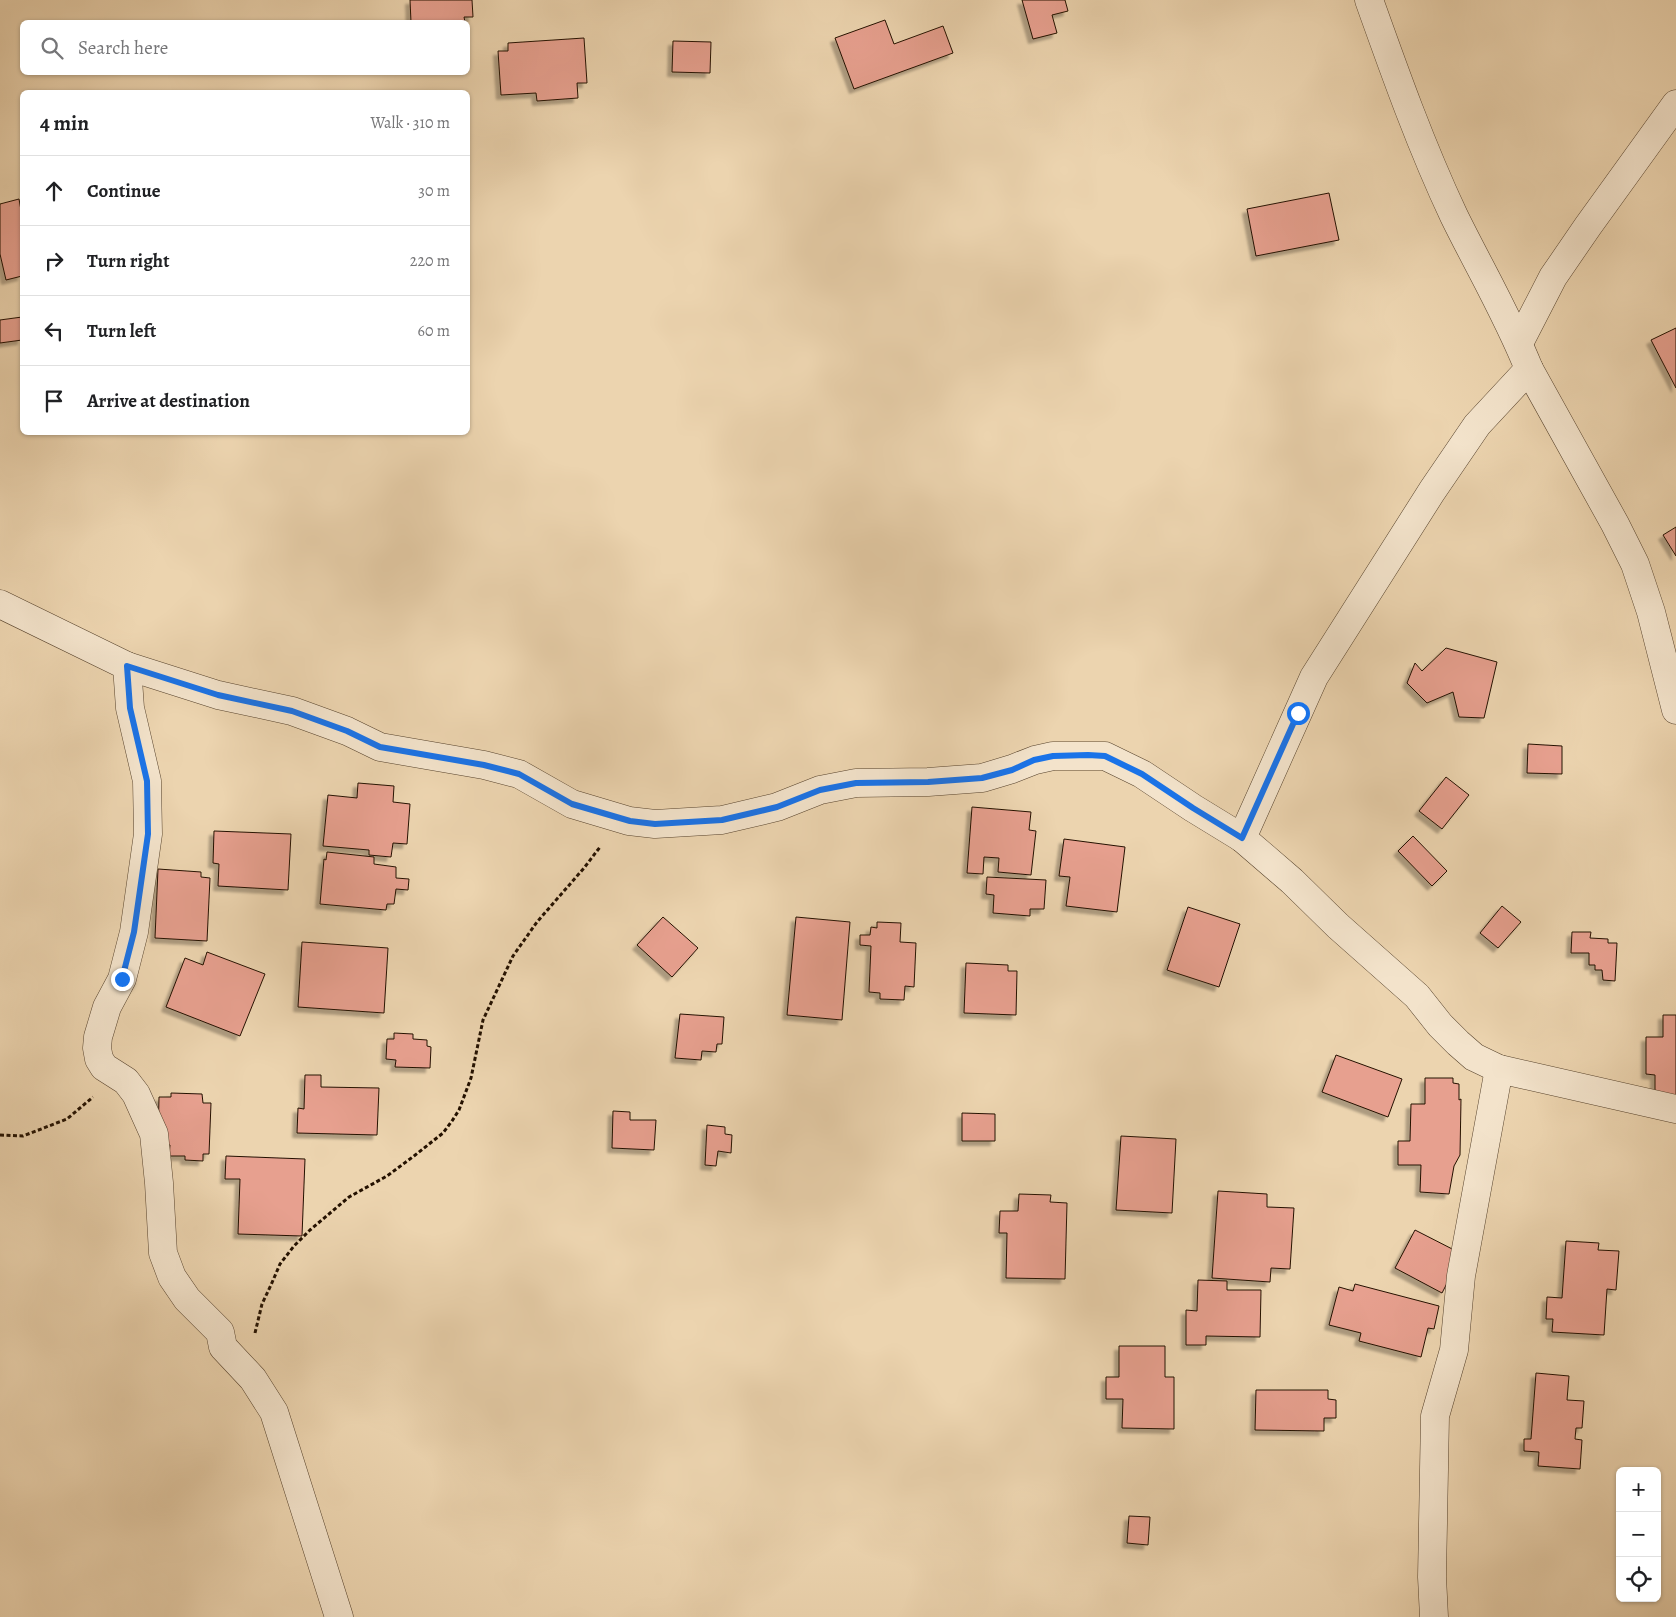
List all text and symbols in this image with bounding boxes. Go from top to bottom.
search box [20,20,470,75]
icon: search [38,34,66,62]
text: Search here [78,35,168,61]
text: 4 min [40,109,89,137]
text: Walk · 310 m [370,112,450,134]
icon: ahead [40,177,68,205]
text: Continue [87,178,161,204]
text: 30 m [418,180,450,202]
icon: right [40,247,68,275]
text: Turn right [87,248,169,274]
text: 220 m [410,250,450,272]
icon: left [40,317,68,345]
text: Turn left [87,318,156,344]
text: 60 m [418,320,450,342]
icon: arrive [40,387,68,415]
text: Arrive at destination [87,388,250,414]
route start [1287,702,1310,725]
route end [111,968,134,991]
map controls [1616,1467,1661,1602]
button: + [1616,1467,1661,1512]
button: − [1616,1512,1661,1557]
button: locate [1616,1557,1661,1602]

